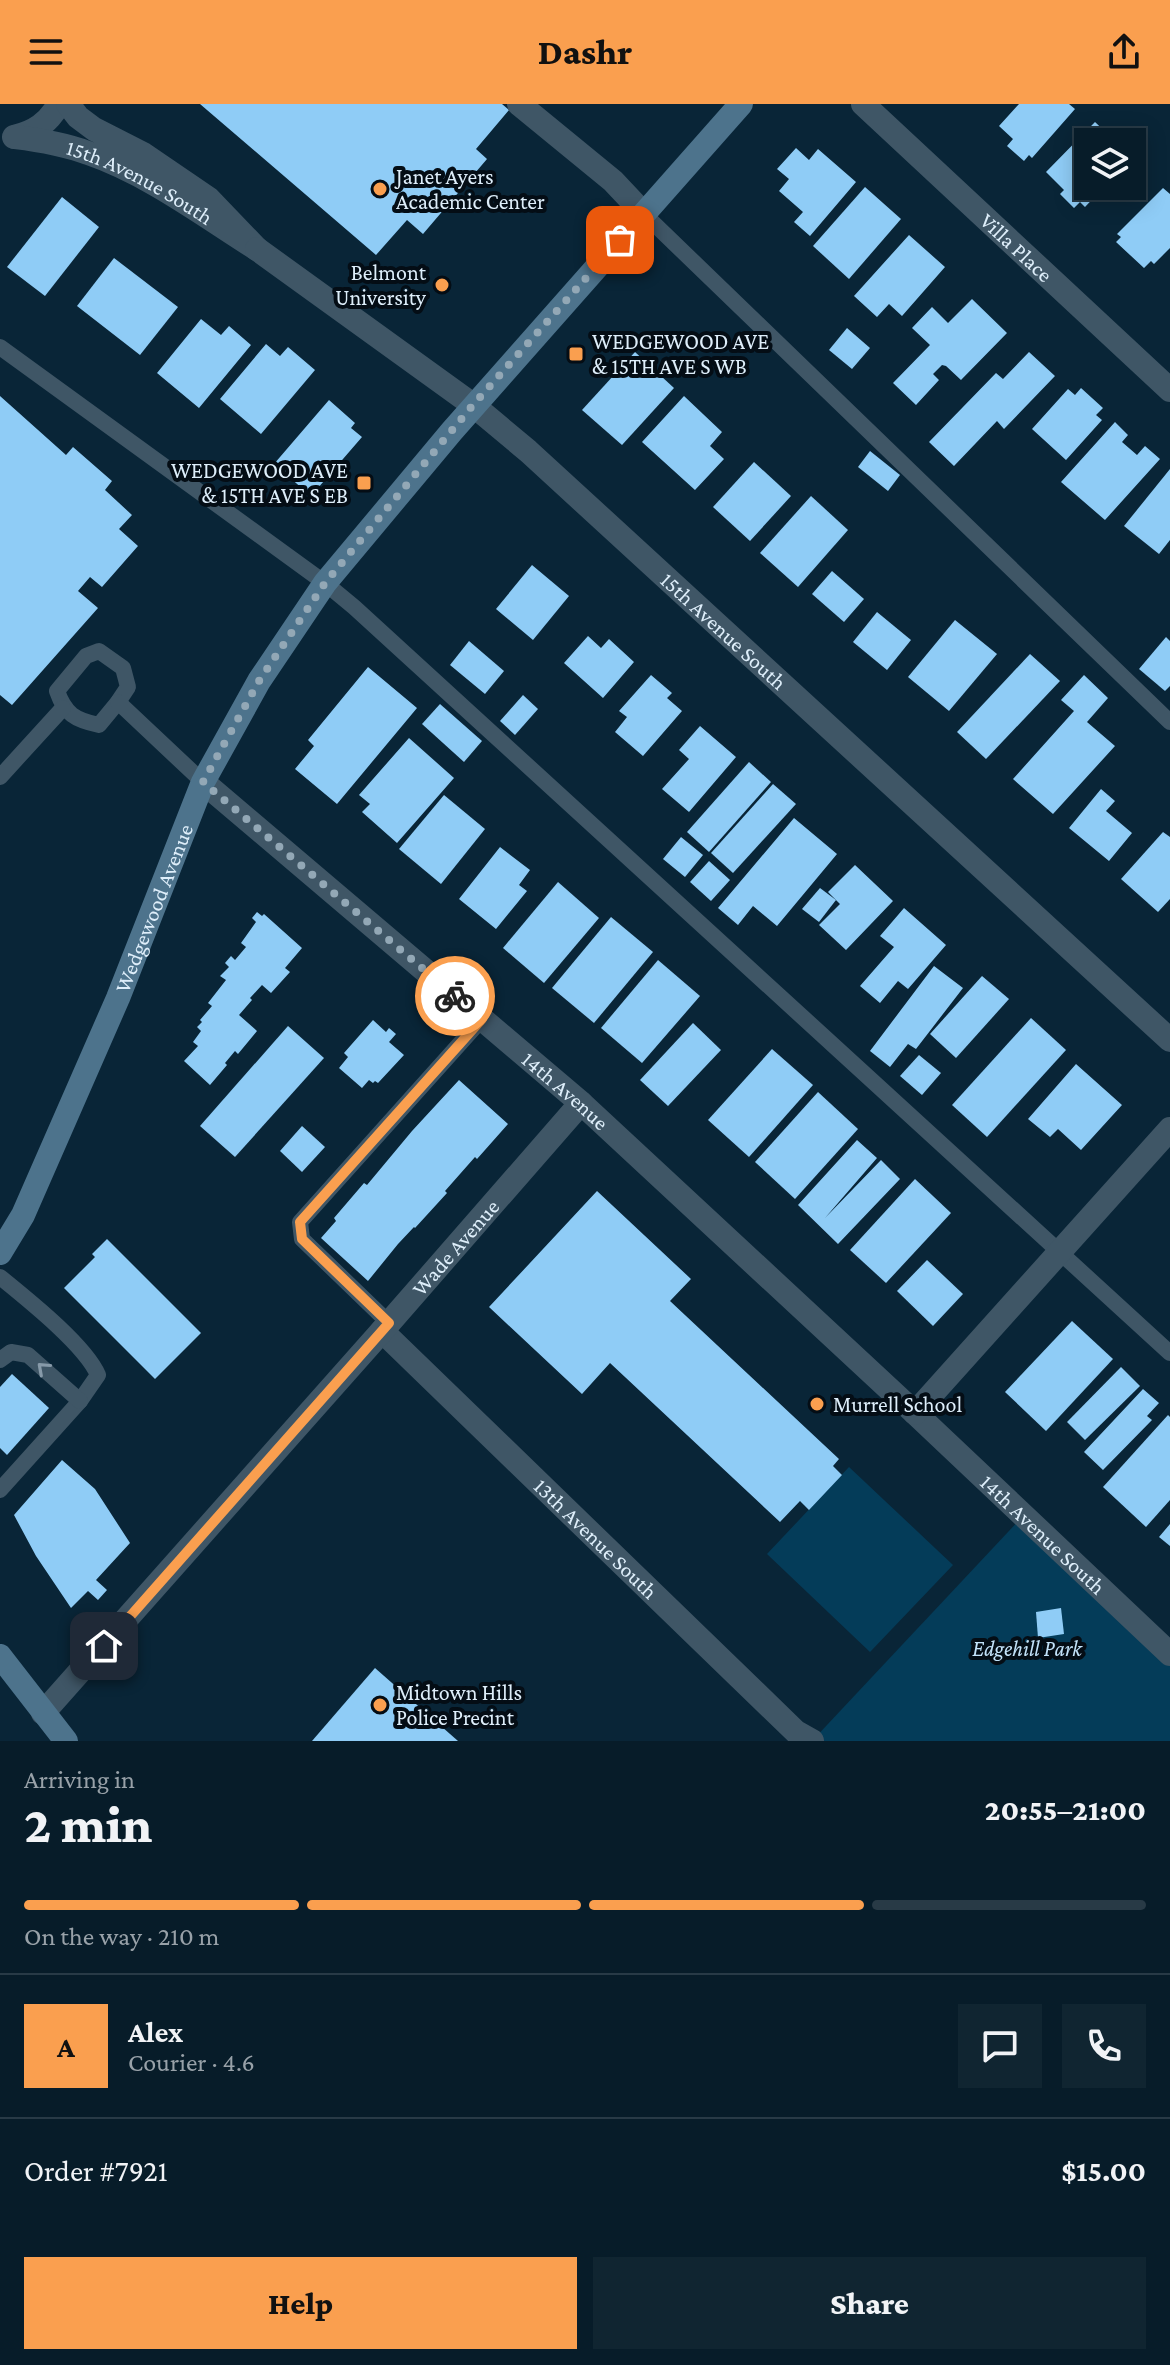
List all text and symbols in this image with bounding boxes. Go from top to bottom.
icon: menu [24,30,68,74]
icon: share [1102,30,1146,74]
text: Dashr [538,32,632,72]
map controls [1074,128,1146,200]
button: layers [1074,128,1146,200]
street label: 15th Avenue South [64,134,218,230]
place label: Janet Ayers Academic Center [394,164,545,214]
marker: Janet Ayers Academic Center [371,180,389,198]
pin [586,206,654,274]
street label: Villa Place [975,207,1058,287]
icon: bag [598,218,642,262]
place label: Belmont University [335,260,427,310]
marker: Belmont University [433,276,451,294]
place label: WEDGEWOOD AVE & 15TH AVE S WB [592,329,769,379]
marker: WEDGEWOOD AVE & 15TH AVE S WB [567,345,585,363]
place label: WEDGEWOOD AVE & 15TH AVE S EB [171,458,348,508]
marker: WEDGEWOOD AVE & 15TH AVE S EB [355,474,373,492]
street label: 15th Avenue South [656,567,792,695]
street label: Wedgewood Avenue [109,820,198,996]
courier [415,956,495,1036]
icon: bike [433,974,477,1018]
street label: 14th Avenue [517,1046,614,1135]
street label: Wade Avenue [406,1194,504,1300]
one-way arrow [37,1363,52,1377]
place label: Murrell School [833,1392,962,1417]
marker: Murrell School [808,1395,826,1413]
street label: 14th Avenue South [975,1469,1111,1599]
street label: 13th Avenue South [529,1473,663,1604]
pin [70,1612,138,1680]
icon: home [82,1624,126,1668]
park label: Edgehill Park [972,1636,1083,1661]
place label: Midtown Hills Police Precint [396,1680,522,1730]
marker: Midtown Hills Police Precint [371,1696,389,1714]
text: Arriving in [24,1765,135,1794]
text: 20:55–21:00 [985,1793,1146,1826]
text: 2 min [24,1795,152,1853]
text: On the way · 210 m [24,1922,219,1951]
button: chat [958,2004,1042,2088]
button: phone [1062,2004,1146,2088]
text: Alex [128,2015,183,2048]
text: A [57,2030,75,2063]
text: Courier · 4.6 [128,2048,255,2077]
text: Order #7921 [24,2154,168,2187]
text: $15.00 [1061,2154,1146,2187]
button: Help [24,2257,577,2349]
button: Share [593,2257,1146,2349]

